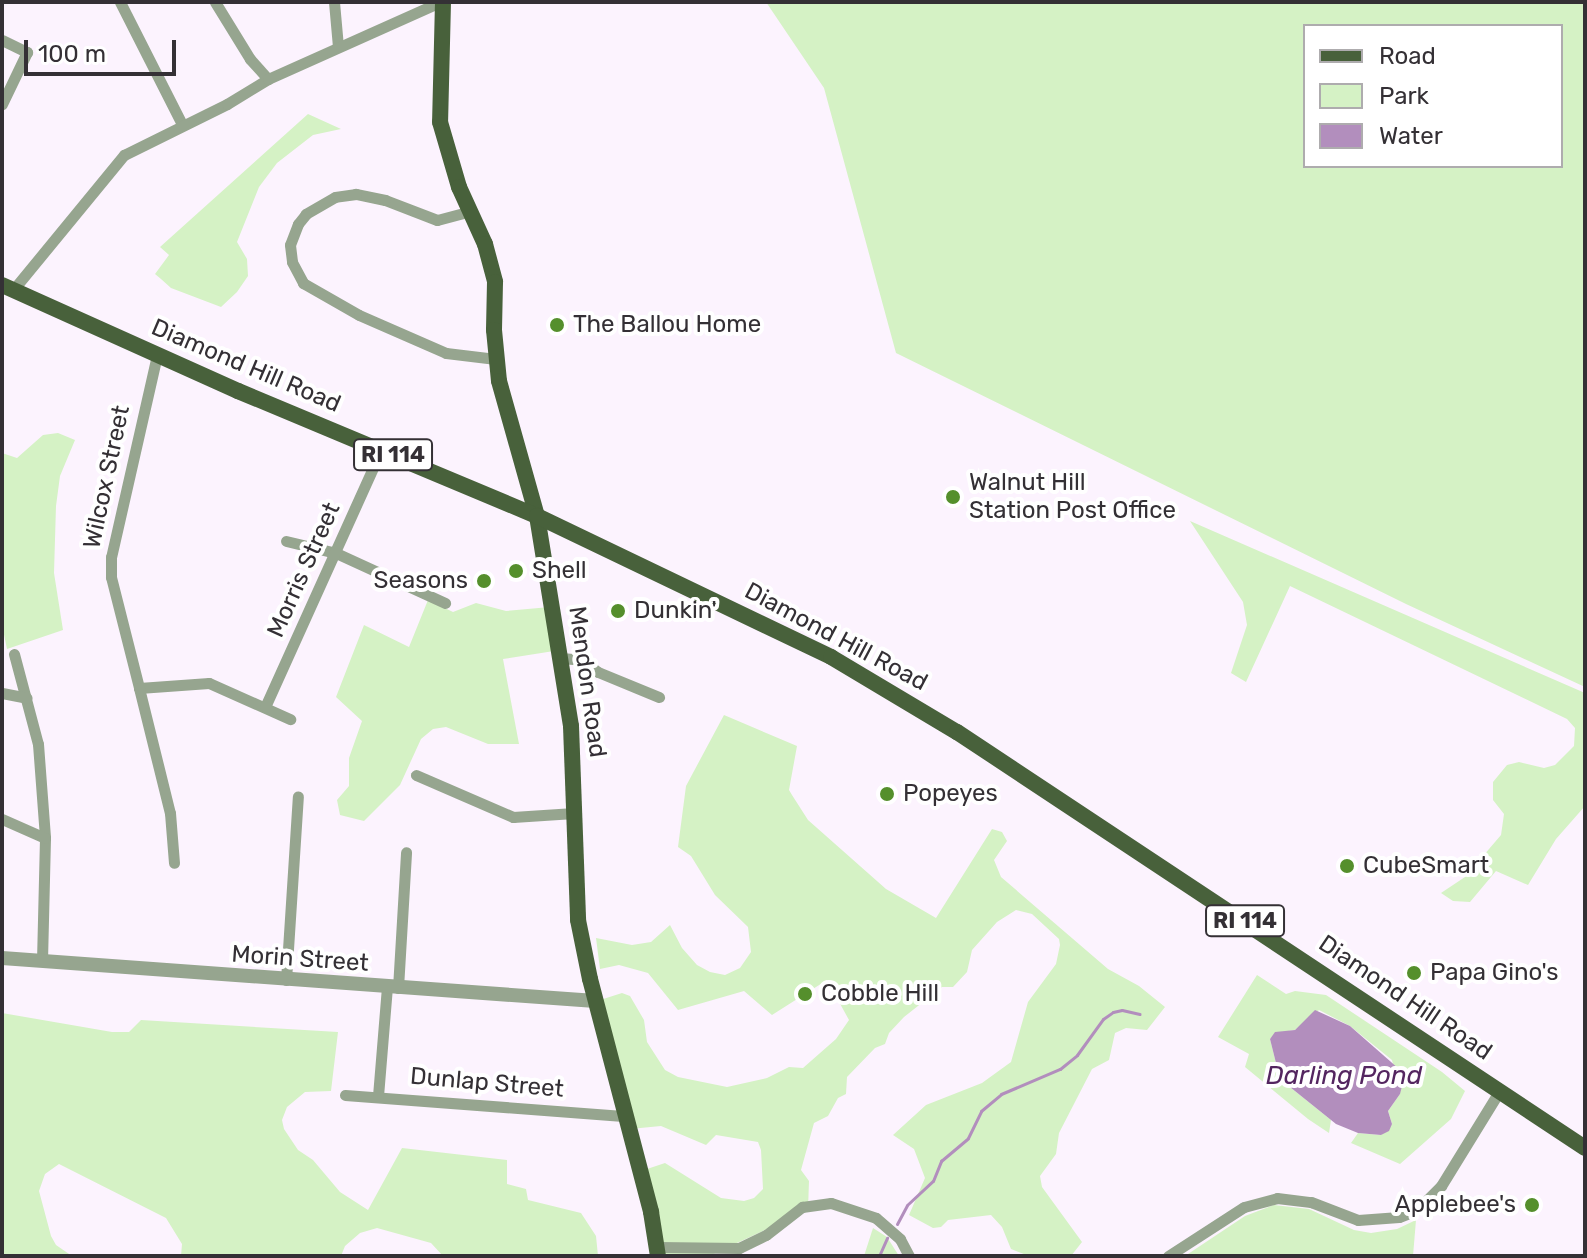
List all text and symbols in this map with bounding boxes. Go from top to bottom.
scale bar [28,24,180,74]
legend [1303,24,1563,168]
text: 100 m [38,40,106,68]
text: Road [1379,42,1436,70]
text: Park [1379,82,1429,110]
text: Water [1379,122,1443,150]
place label: The Ballou Home [573,311,761,339]
street label: Diamond Hill Road [147,313,345,419]
marker: The Ballou Home [548,316,566,334]
street label: Wilcox Street [78,403,136,551]
road number: RI 114 [353,437,433,473]
place label: Walnut Hill Station Post Office [969,469,1176,525]
marker: Walnut Hill Station Post Office [944,488,962,506]
street label: Morris Street [261,498,347,642]
place label: Shell [532,557,587,585]
marker: Shell [507,562,525,580]
place label: Seasons [374,567,468,595]
marker: Seasons [475,572,493,590]
street label: Diamond Hill Road [740,577,932,697]
place label: Dunkin' [634,597,717,625]
marker: Dunkin' [609,602,627,620]
street label: Mendon Road [562,605,612,759]
place label: Popeyes [903,780,998,808]
marker: Popeyes [878,785,896,803]
place label: CubeSmart [1363,852,1489,880]
marker: CubeSmart [1338,857,1356,875]
road number: RI 114 [1205,903,1285,939]
street label: Diamond Hill Road [1313,929,1497,1067]
street label: Morin Street [230,940,370,978]
place label: Papa Gino's [1430,959,1559,987]
marker: Papa Gino's [1405,964,1423,982]
place label: Cobble Hill [821,980,939,1008]
marker: Cobble Hill [796,985,814,1003]
water label: Darling Pond [1266,1060,1422,1092]
street label: Dunlap Street [409,1062,565,1104]
place label: Applebee's [1395,1191,1516,1219]
marker: Applebee's [1523,1196,1541,1214]

